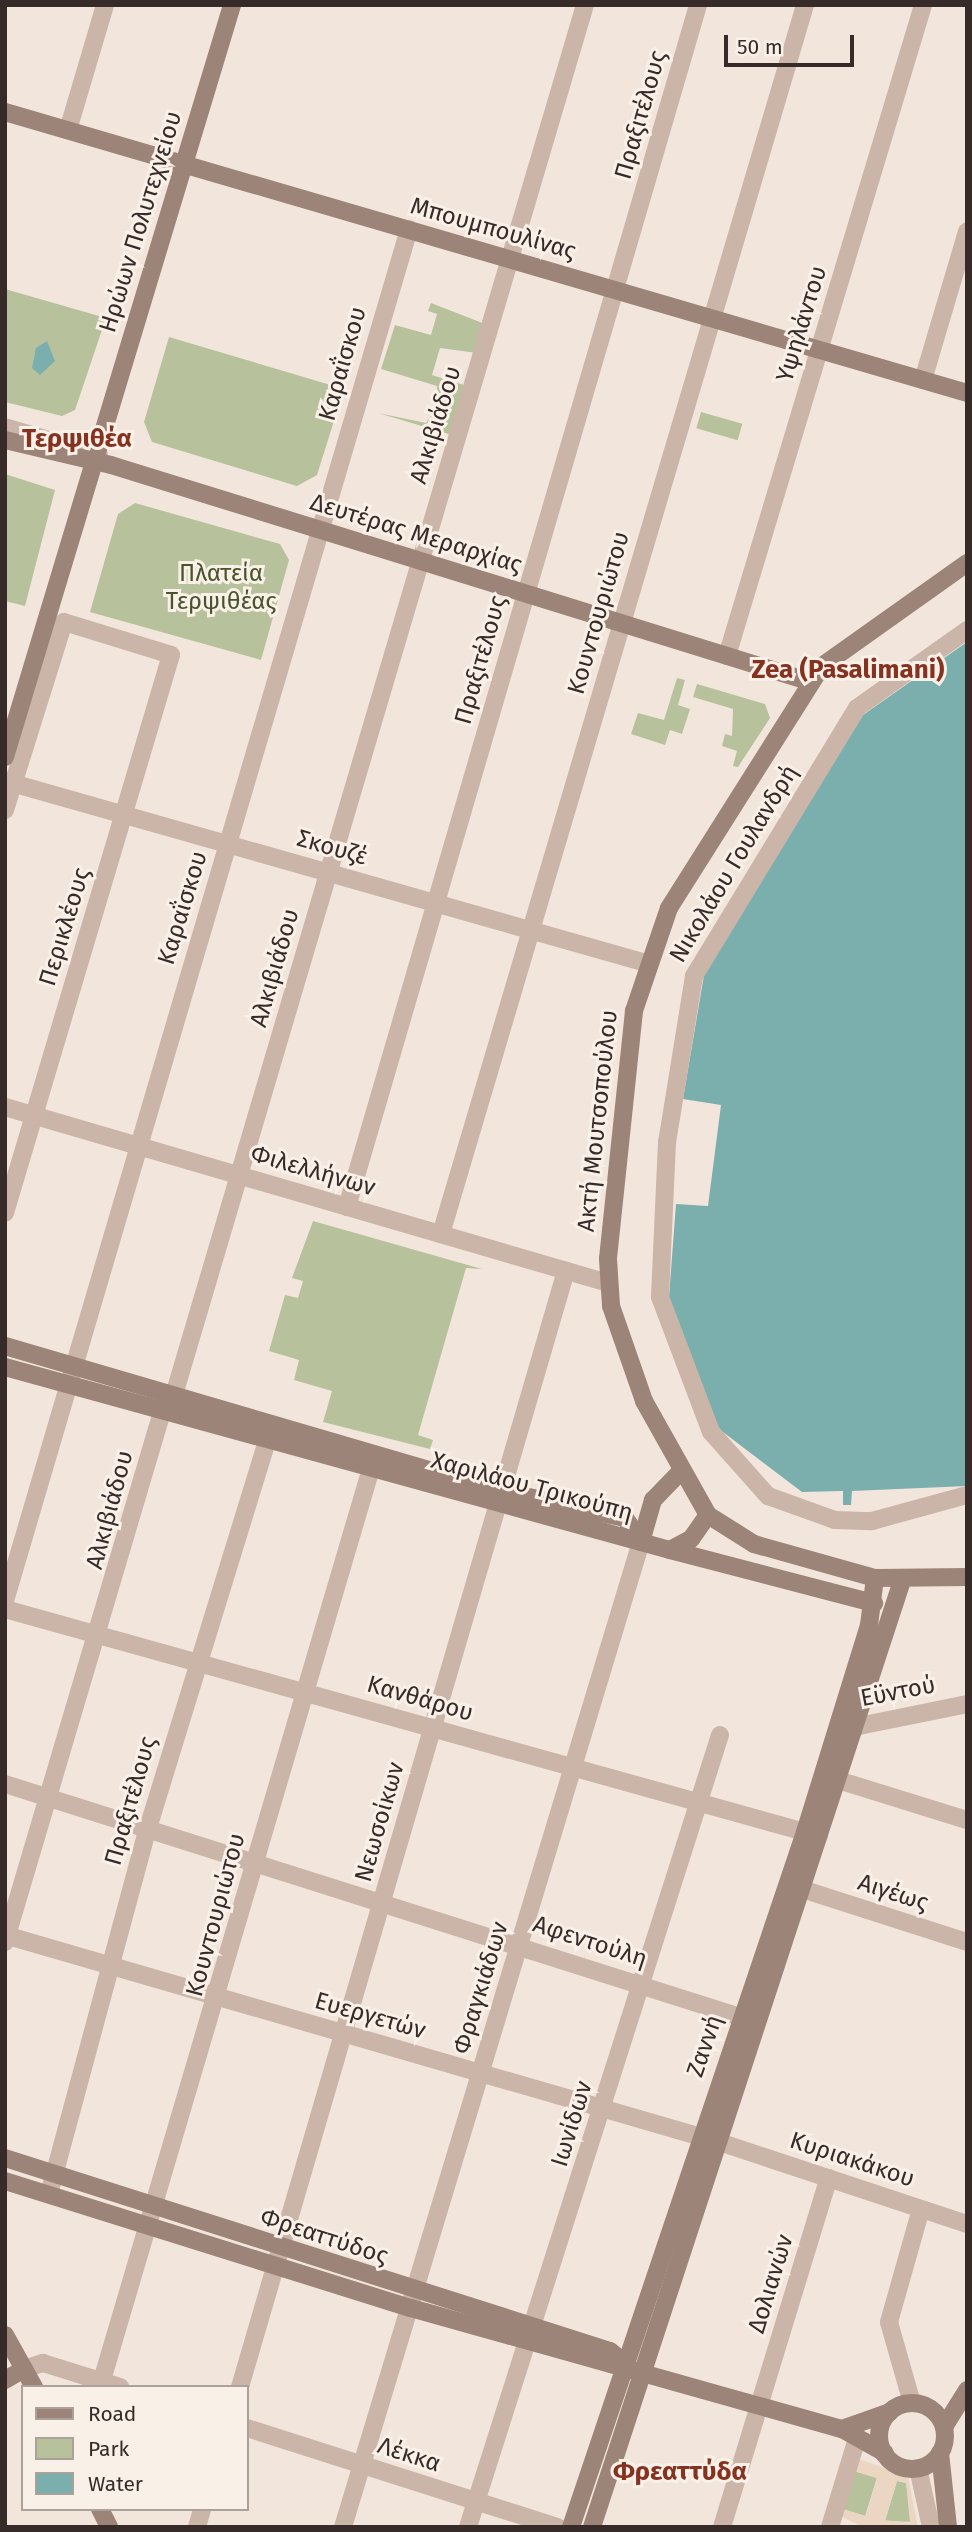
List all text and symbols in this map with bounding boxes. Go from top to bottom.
scale bar [727,21,856,65]
text: 50 m [737,34,783,60]
street label: Πραξιτέλους [609,47,673,183]
street label: Ηρώων Πολυτεχνείου [94,108,188,336]
street label: Μπουμπουλίνας [407,192,579,266]
street label: Υψηλάντου [771,263,833,385]
street label: Καραΐσκου [313,304,373,424]
street label: Αλκιβιάδου [404,363,468,487]
district label: Τερψιθέα [22,423,132,455]
street label: Δευτέρας Μεραρχίας [307,488,525,580]
street label: Κουντουριώτου [562,528,636,698]
park label: Πλατεία Τερψιθέας [166,560,276,616]
street label: Πραξιτέλους [449,592,513,728]
district label: Zea (Pasalimani) [751,654,945,686]
street label: Νικολάου Γουλανδρή [664,760,804,968]
street label: Σκουζέ [294,824,370,872]
street label: Καραΐσκου [152,848,214,968]
street label: Περικλέους [33,864,97,990]
street label: Αλκιβιάδου [244,906,306,1030]
street label: Ακτή Μουτσοπούλου [572,1009,624,1233]
street label: Φιλελλήνων [247,1139,379,1203]
street label: Χαριλάου Τρικούπη [428,1446,636,1528]
street label: Αλκιβιάδου [80,1448,140,1572]
street label: Κανθάρου [364,1670,476,1728]
street label: Εϋντού [858,1671,938,1713]
street label: Πραξιτέλους [99,1733,163,1869]
street label: Νεωσοίκων [349,1759,411,1885]
street label: Κουντουριώτου [180,1830,252,2000]
street label: Αιγέως [854,1868,932,1918]
street label: Αφεντούλη [529,1910,651,1974]
street label: Φραγκιάδων [447,1918,515,2058]
street label: Ευεργετών [311,1986,429,2046]
street label: Ζαννή [681,2011,729,2081]
street label: Ιωνίδων [545,2078,599,2170]
street label: Κυριακάκου [786,2126,918,2194]
street label: Φρεαττύδος [256,2203,392,2271]
street label: Δολιανών [742,2231,800,2337]
legend [21,2385,248,2511]
text: Road [88,2401,136,2427]
street label: Λέκκα [374,2431,444,2479]
text: Park [88,2436,129,2462]
district label: Φρεαττύδα [613,2456,747,2488]
text: Water [88,2471,143,2497]

